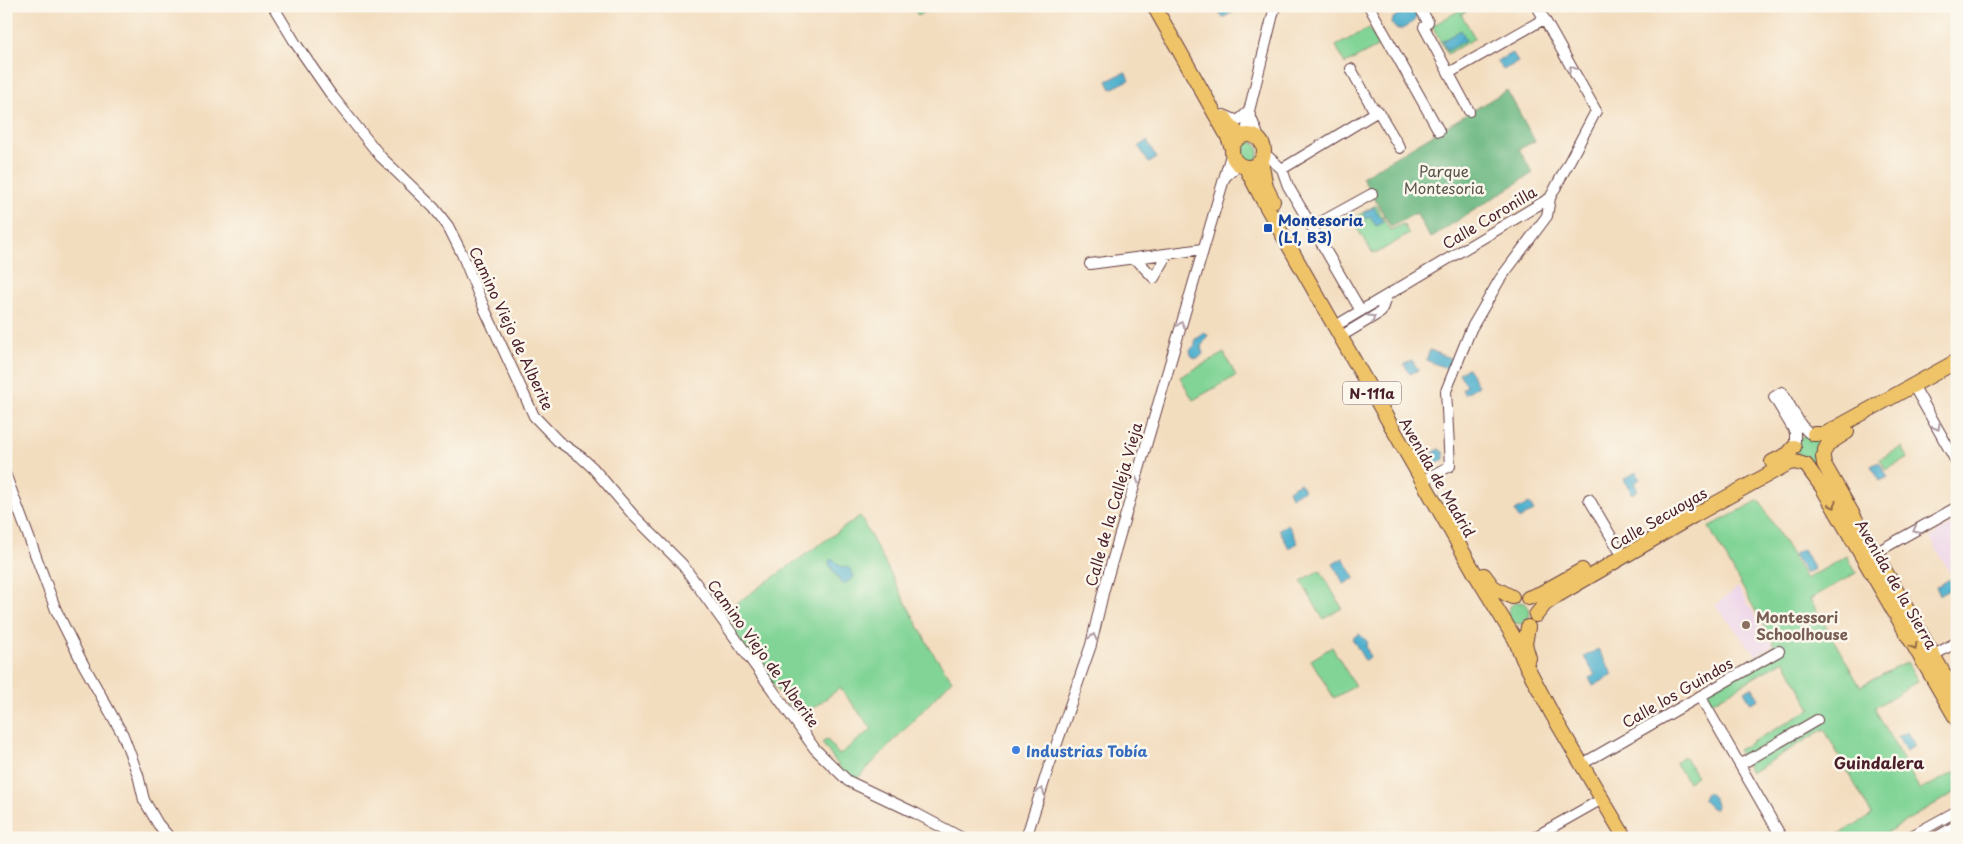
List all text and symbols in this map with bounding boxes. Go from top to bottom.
one-way arrow [1569,65,1579,74]
park label: Parque Montesoria [1404,159,1485,199]
street label: Calle Coronilla [1437,179,1541,254]
place label: Montesoria (L1, B3) [1278,208,1364,248]
marker: Montesoria (L1, B3) [1262,222,1274,234]
street label: Camino Viejo de Alberite [464,242,560,414]
one-way arrow [1366,315,1375,324]
one-way arrow [1175,321,1185,329]
road number: N-111a [1343,382,1401,404]
street label: Avenida de Madrid [1394,413,1482,541]
street label: Calle de la Calleja Vieja [1079,419,1148,589]
one-way arrow [1931,422,1941,431]
one-way arrow [1130,477,1140,485]
street label: Calle Secuoyas [1605,481,1711,555]
one-way arrow [1826,500,1836,509]
street label: Avenida de la Sierra [1850,515,1944,654]
one-way arrow [1912,524,1921,534]
street label: Camino Viejo de Alberite [702,574,826,732]
place label: Montessori Schoolhouse [1756,605,1848,645]
marker: Montessori Schoolhouse [1740,619,1752,631]
one-way arrow [1087,633,1098,642]
one-way arrow [1907,641,1917,650]
street label: Calle los Guindos [1617,651,1737,733]
place label: Industrias Tobía [1026,739,1148,762]
marker: Industrias Tobía [1010,744,1022,756]
district label: Guindalera [1834,750,1924,774]
one-way arrow [1035,788,1045,796]

